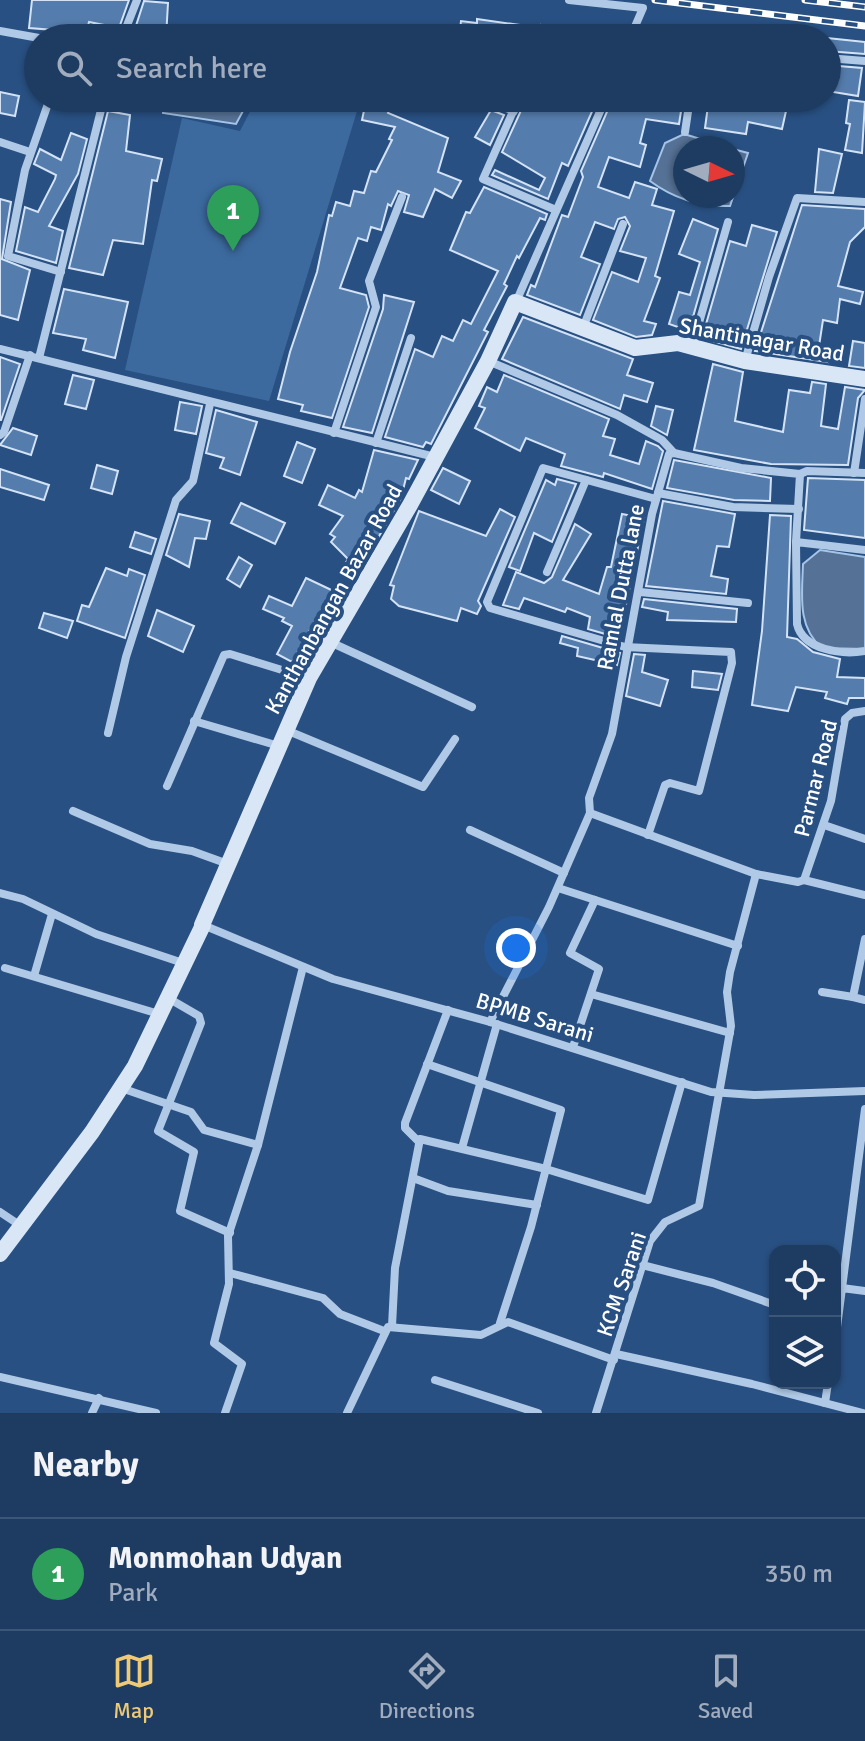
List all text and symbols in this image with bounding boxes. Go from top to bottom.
search box [24,24,841,112]
icon: search [52,46,96,90]
text: Search here [116,50,267,87]
north arrow [673,136,745,208]
pin: 1 [207,185,259,251]
street label: Shantinagar Road [677,312,847,367]
street label: Kanthanbangan Bazar Road [259,479,408,719]
street label: Ramlal Dutta lane [591,502,650,673]
street label: Parmar Road [788,717,843,840]
your location [496,928,536,968]
street label: BPMB Sarani [473,987,597,1048]
street label: KCM Sarani [591,1228,652,1340]
map controls [769,1245,841,1389]
button: locate [769,1245,841,1317]
button: layers [769,1317,841,1389]
text: Nearby [32,1444,139,1486]
text: Monmohan Udyan [108,1540,342,1577]
text: 1 [51,1558,65,1590]
text: 350 m [764,1558,833,1590]
text: Park [108,1577,158,1609]
tab: Map [112,1649,156,1724]
tab: Directions [379,1649,475,1724]
tab: Saved [698,1649,753,1724]

